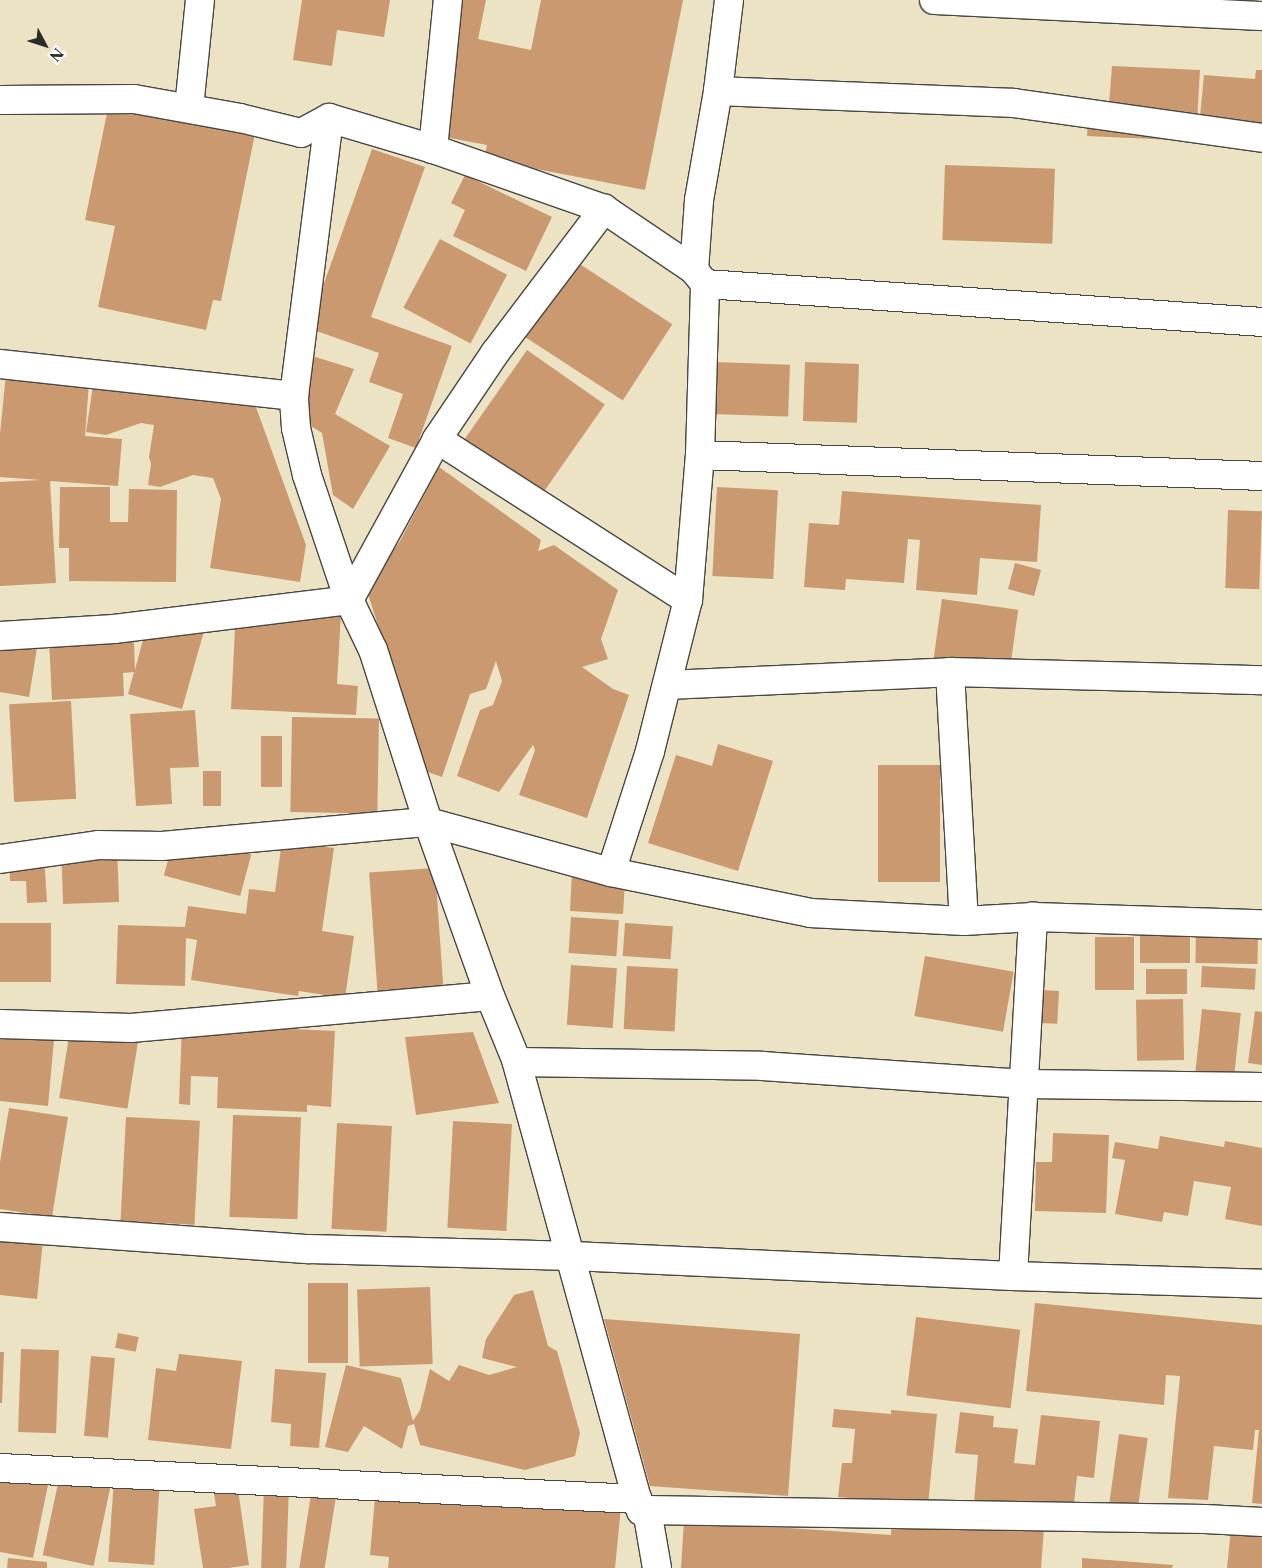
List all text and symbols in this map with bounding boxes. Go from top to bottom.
north arrow [20,20,70,70]
text: N [46,44,67,65]

